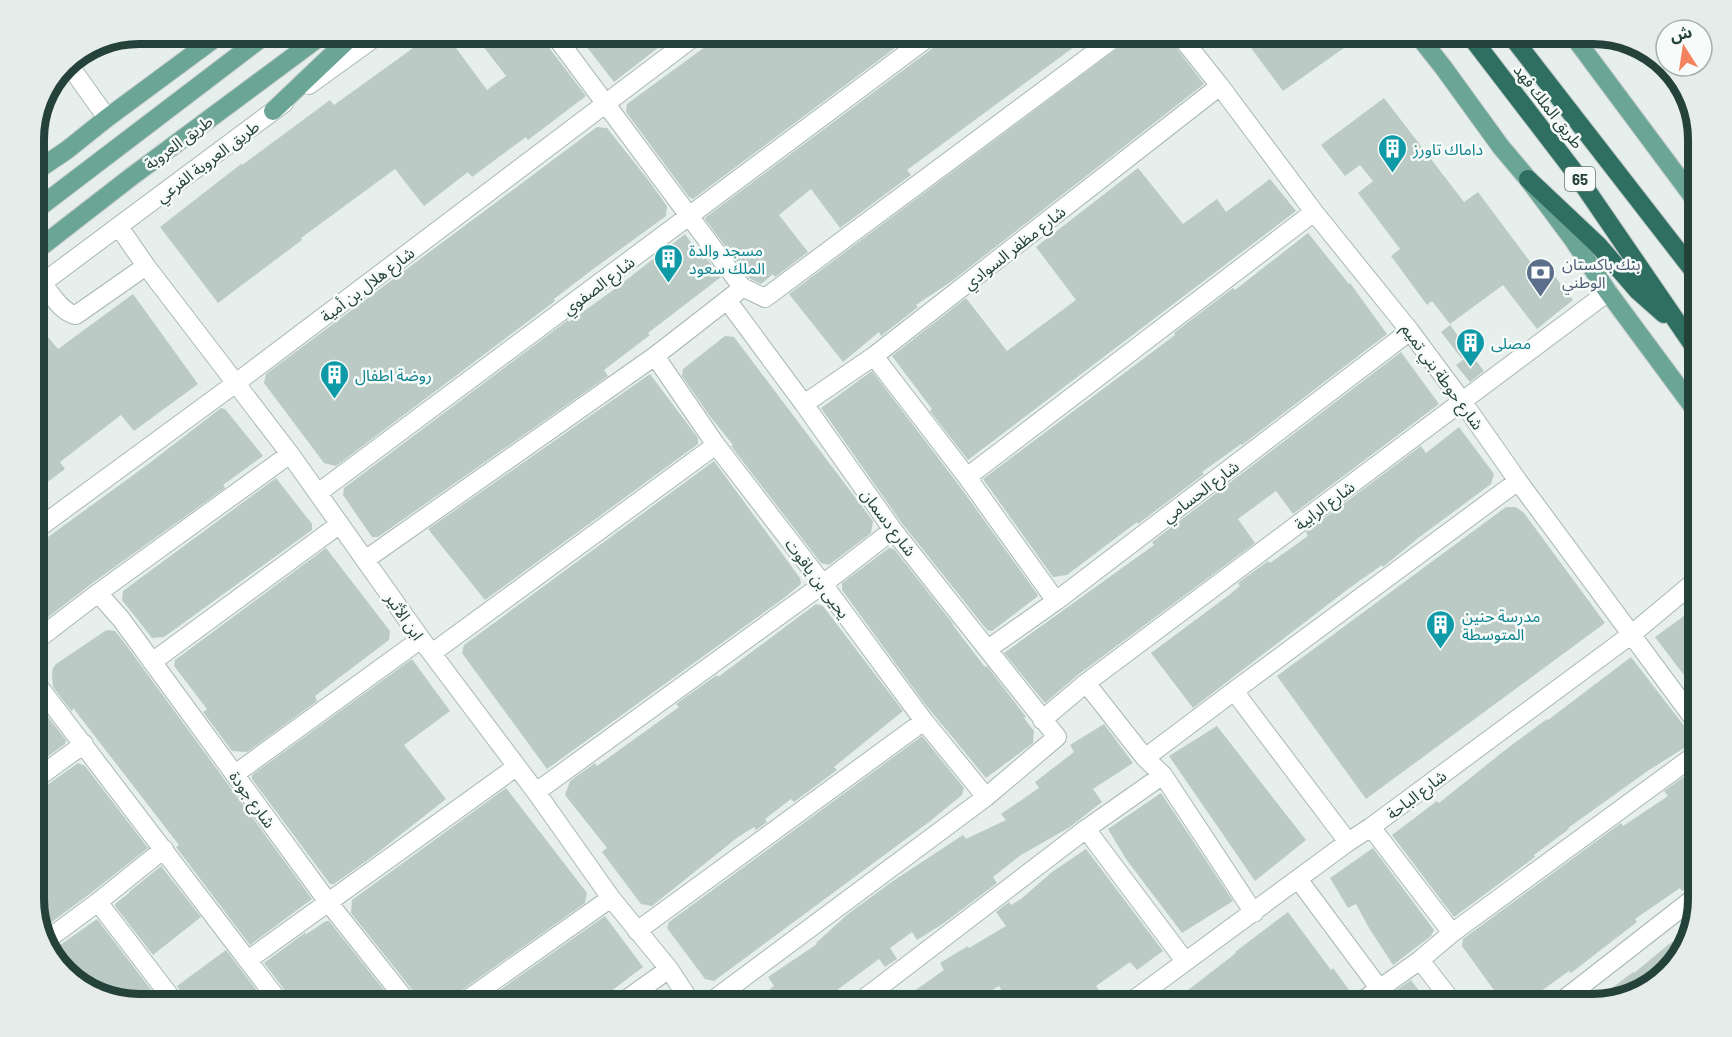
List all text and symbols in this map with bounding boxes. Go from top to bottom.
north arrow [1654,18,1714,78]
text: ش [1668,21,1694,45]
street label: طريق الملك فهد [1509,60,1588,153]
street label: طريق العروبة [140,111,217,175]
street label: طريق العروبة الفرعي [152,116,265,209]
building icon: داماك تاورز [1376,132,1408,174]
place label: داماك تاورز [1412,139,1483,159]
road number: 65 [1565,167,1595,191]
street label: شارع مظفر السوادي [959,201,1071,296]
place label: مسجد والدة الملك سعود [689,240,765,278]
building icon: مسجد والدة الملك سعود [652,242,684,284]
street label: شارع هلال بن أمية [316,243,420,329]
street label: شارع الصفوي [558,252,640,321]
place label: بنك باكستان الوطني [1562,254,1640,294]
bank icon: بنك باكستان الوطني [1525,256,1557,298]
street label: شارع حوطة بني تميم [1395,319,1488,435]
building icon: مصلى [1454,326,1486,368]
place label: مصلى [1491,333,1531,353]
building icon: روضة اطفال [318,358,350,400]
place label: روضة اطفال [355,365,432,386]
street label: شارع الحسامي [1158,456,1244,529]
street label: شارع الرابية [1290,476,1360,537]
street label: شارع دسمان [854,485,920,562]
street label: يحيى بن ياقوت [781,534,854,622]
street label: ابن الأثير [381,588,428,644]
place label: مدرسة حنين المتوسطة [1462,606,1540,644]
building icon: مدرسة حنين المتوسطة [1425,608,1457,650]
street label: شارع الباحة [1382,765,1452,826]
street label: شارع جودة [223,767,280,833]

